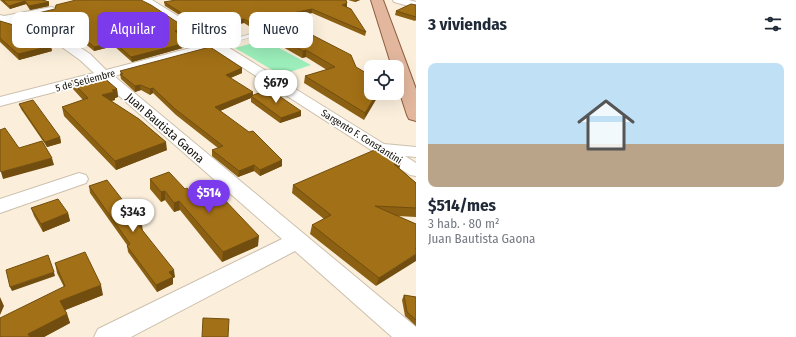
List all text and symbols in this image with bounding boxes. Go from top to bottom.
chip: Comprar [12,12,89,48]
chip: Alquilar [97,12,169,48]
chip: Filtros [177,12,241,48]
chip: Nuevo [249,12,313,48]
icon: filters [762,13,784,35]
text: 3 viviendas [428,14,507,35]
map controls [364,60,404,100]
button: locate [364,60,404,100]
street label: 5 de Setiembre [54,67,117,95]
pin: $679 [252,70,300,104]
text: $679 [263,75,289,90]
icon: home [570,89,642,161]
street label: Juan Bautista Gaona [123,90,207,166]
street label: Sargento F. Constantini [319,107,404,167]
pin: $514 [185,180,233,214]
text: $514 [197,185,221,200]
text: $514/mes [428,195,496,216]
pin: $343 [109,199,157,233]
text: $343 [120,204,146,219]
text: 3 hab. · 80 m² [428,216,500,231]
text: Juan Bautista Gaona [428,231,535,246]

